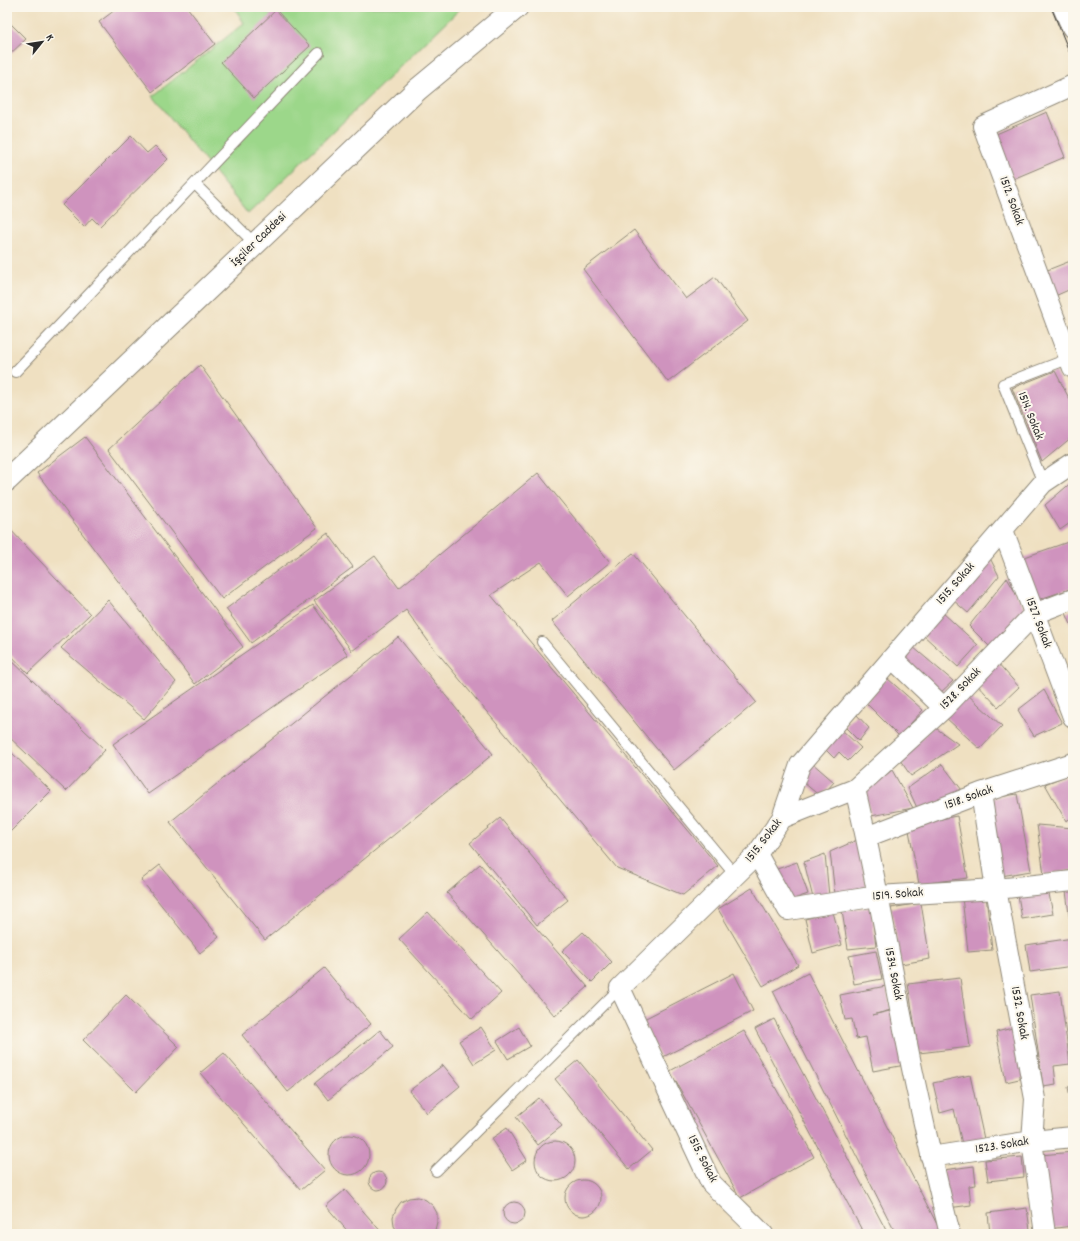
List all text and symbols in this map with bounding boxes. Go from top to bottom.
north arrow [22,22,62,62]
text: K [41,32,57,44]
street label: 1512. Sokak [993,174,1029,228]
street label: İşçiler Caddesi [227,208,292,272]
street label: 1514. Sokak [1012,389,1048,443]
street label: 1515. Sokak [932,558,980,610]
street label: 1527. Sokak [1020,595,1056,651]
street label: 1528. Sokak [936,663,986,715]
street label: 1518. Sokak [942,780,996,816]
street label: 1515. Sokak [741,815,787,867]
street label: 1519. Sokak [872,883,924,907]
street label: 1534. Sokak [879,946,907,1002]
street label: 1532. Sokak [1005,985,1033,1041]
street label: 1515. Sokak [682,1132,722,1186]
street label: 1523. Sokak [974,1132,1030,1160]

